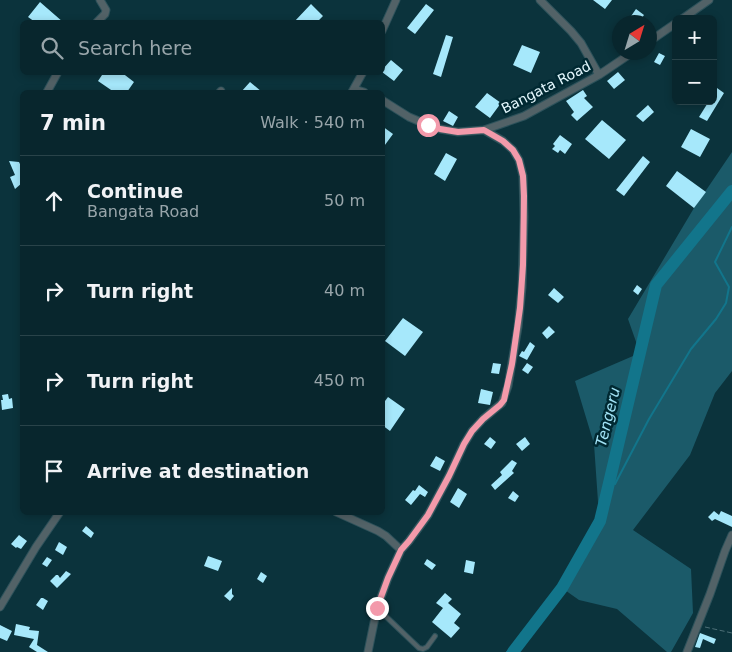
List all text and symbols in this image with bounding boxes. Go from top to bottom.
north arrow [612,15,657,60]
map controls [672,15,717,105]
button: + [672,15,717,60]
search box [20,20,385,75]
icon: search [38,34,66,62]
text: Search here [78,37,192,59]
street label: Bangata Road [499,58,593,116]
button: − [672,60,717,105]
text: 7 min [40,111,106,135]
text: Walk · 540 m [260,113,365,132]
route start [417,114,440,137]
text: Continue [87,180,183,202]
icon: ahead [40,187,68,215]
text: 50 m [324,191,365,210]
text: Bangata Road [87,202,199,221]
icon: right [40,277,68,305]
text: Turn right [87,280,193,302]
text: 40 m [324,281,365,300]
icon: right [40,367,68,395]
text: Turn right [87,370,193,392]
text: 450 m [314,371,365,390]
water label: Tengeru [592,385,624,449]
icon: arrive [40,457,68,485]
text: Arrive at destination [87,460,309,482]
route end [366,597,389,620]

